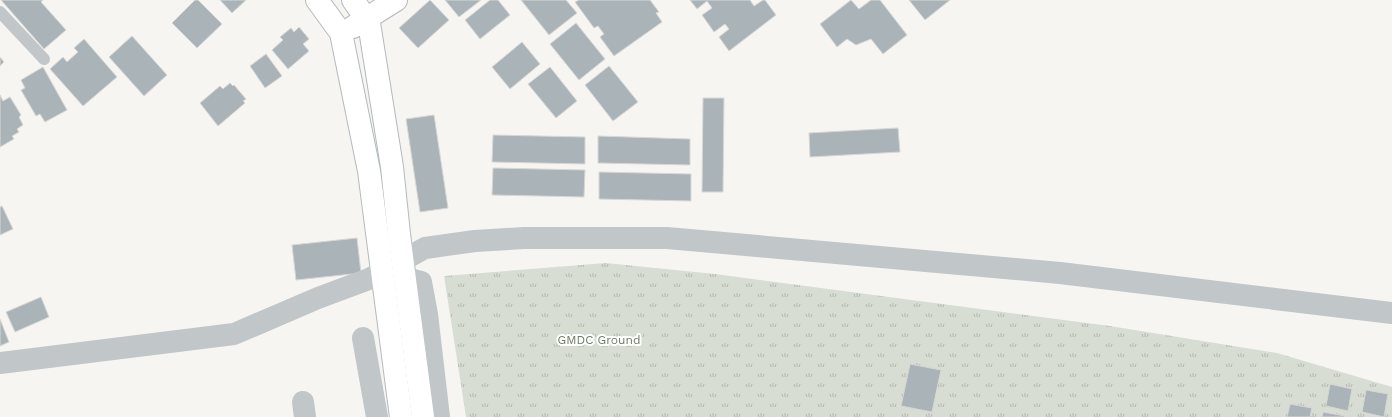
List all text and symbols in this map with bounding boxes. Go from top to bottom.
park label: GMDC Ground [558,333,640,347]

